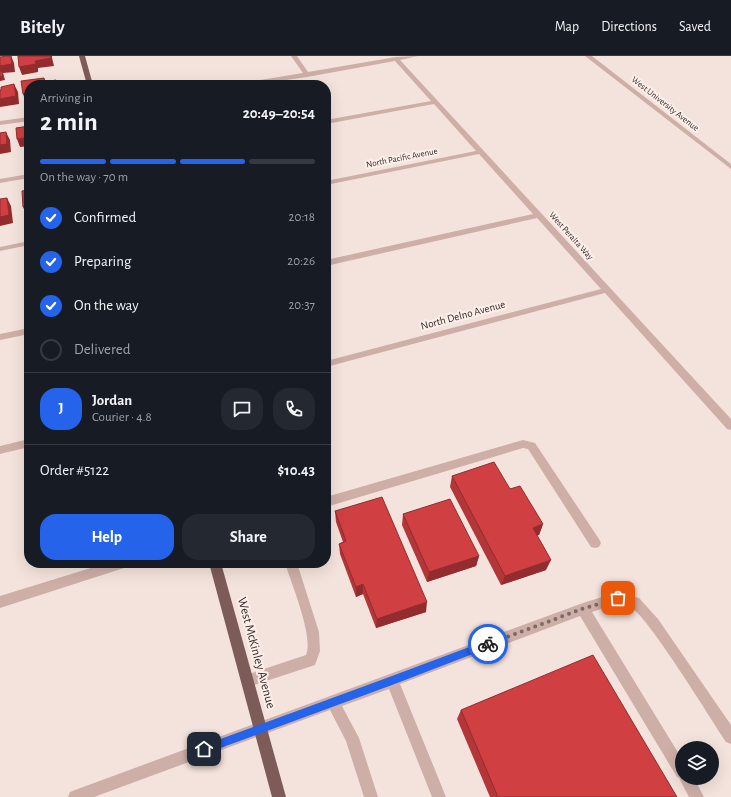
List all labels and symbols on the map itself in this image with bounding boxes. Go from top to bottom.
street label: West University Avenue [630,75,700,133]
street label: North Pacific Avenue [365,147,439,169]
street label: West Peralta Way [547,210,595,262]
street label: North Delno Avenue [420,298,506,332]
pin [601,581,635,615]
street label: West McKinley Avenue [235,596,277,710]
courier [468,624,508,664]
pin [187,732,221,766]

